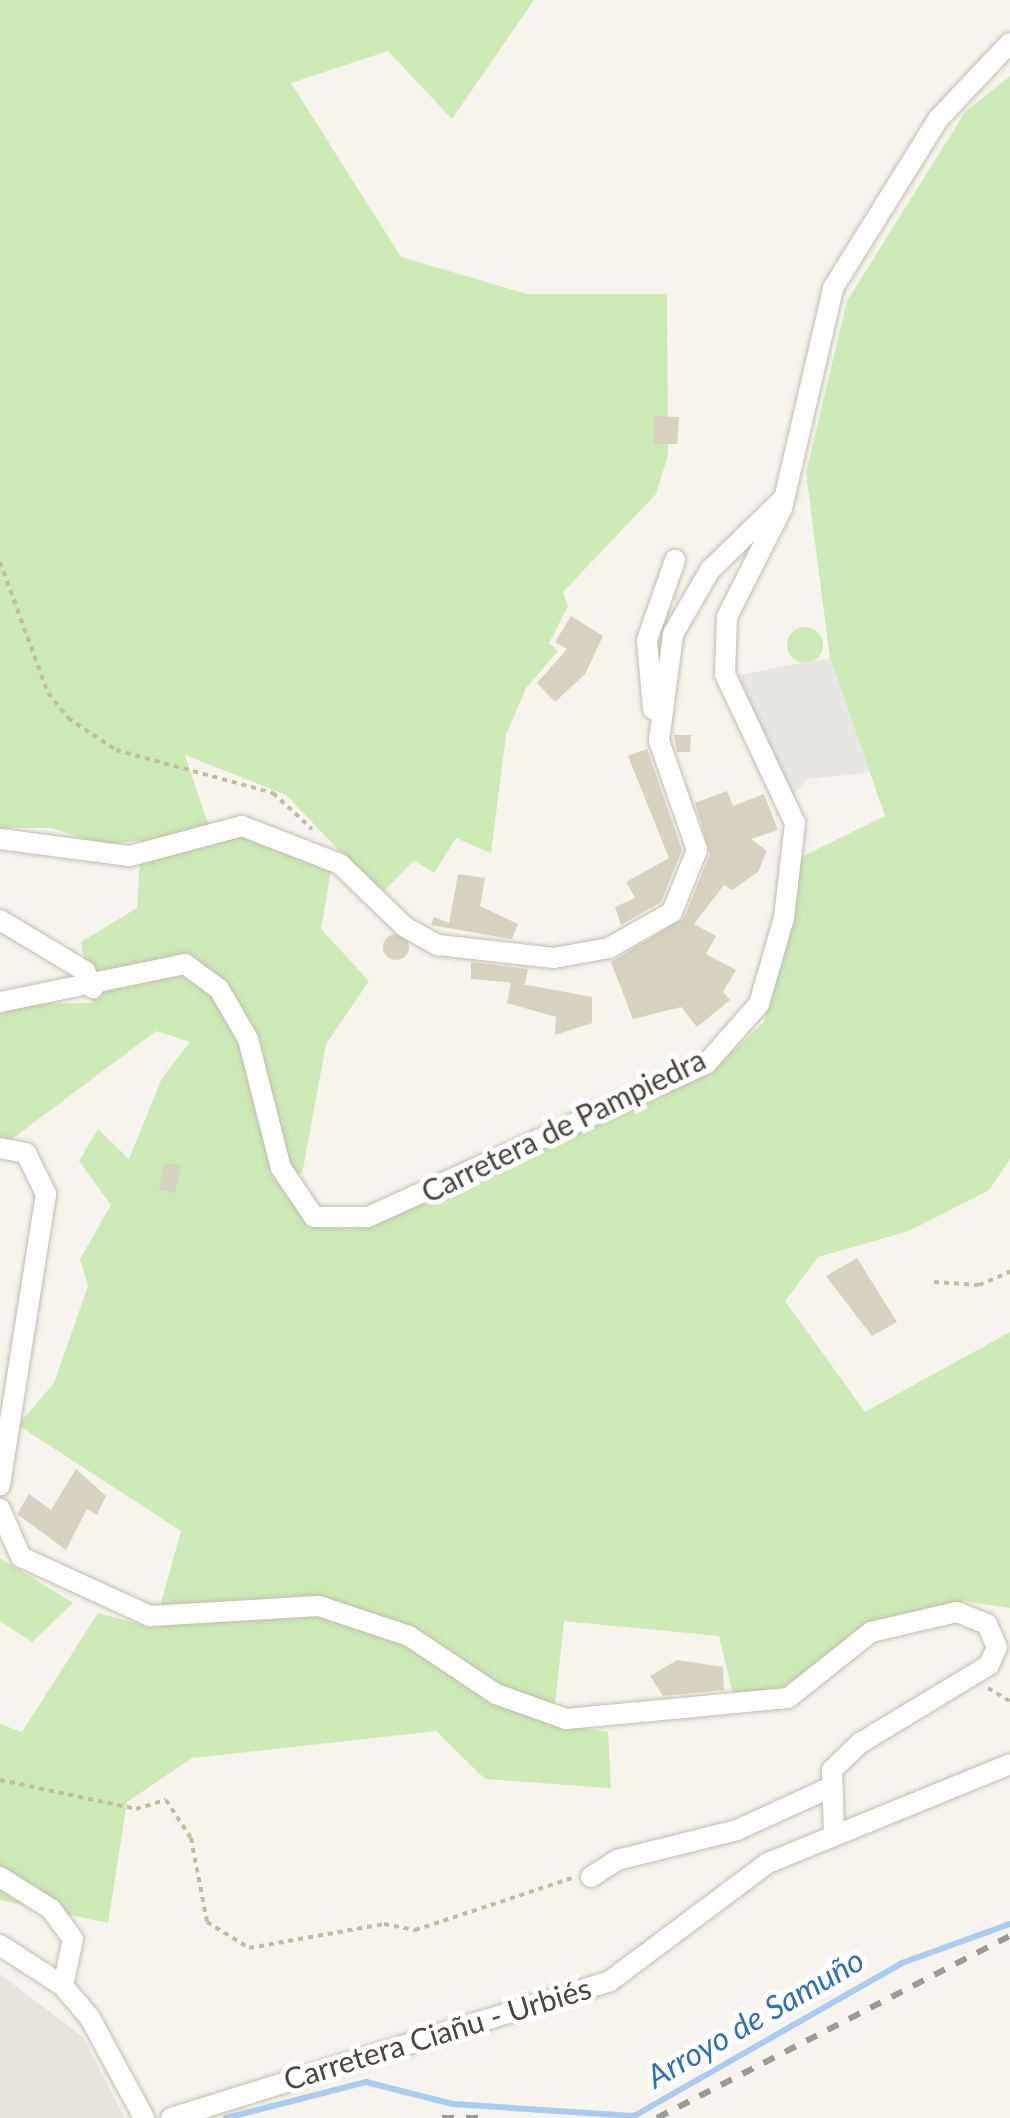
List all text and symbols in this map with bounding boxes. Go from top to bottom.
street label: Carretera de Pampiedra [415,1041,711,1209]
water label: Arroyo de Samuño [640,1940,870,2096]
street label: Carretera Ciañu - Urbiés [279,1969,595,2097]

